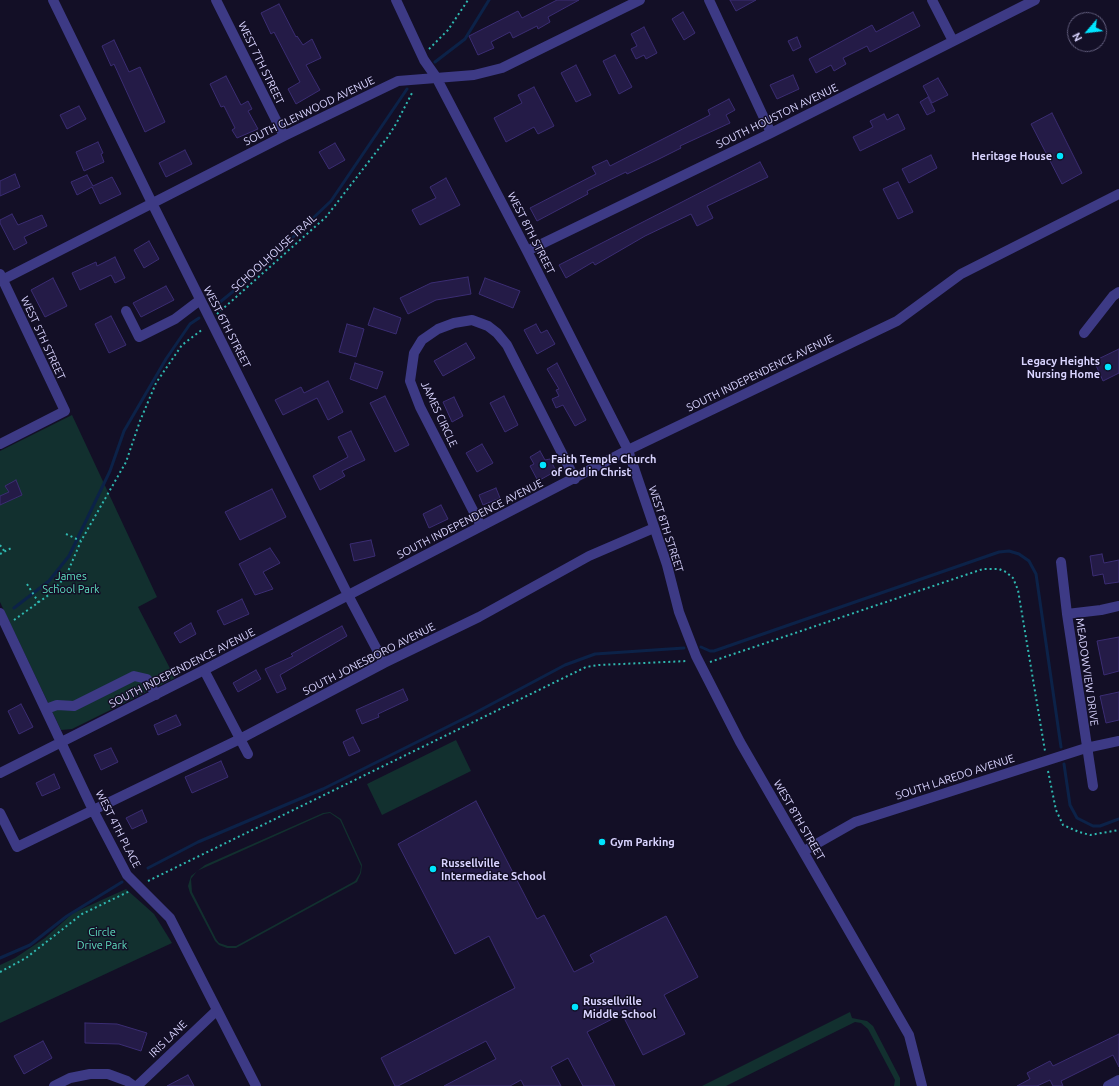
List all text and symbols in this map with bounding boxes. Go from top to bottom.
north arrow [1067,12,1107,52]
street label: WEST 7TH STREET [235,19,287,107]
text: N [1070,31,1085,44]
street label: SOUTH GLENWOOD AVENUE [241,74,377,148]
street label: SOUTH HOUSTON AVENUE [714,81,840,151]
place label: Heritage House [972,149,1052,163]
marker: Heritage House [1055,151,1065,161]
street label: WEST 8TH STREET [505,190,557,276]
street label: SCHOOLHOUSE TRAIL [229,211,319,295]
street label: WEST 6TH STREET [201,284,253,370]
street label: WEST 5TH STREET [18,294,68,382]
street label: SOUTH INDEPENDENCE AVENUE [684,332,836,414]
place label: Legacy Heights Nursing Home [1021,354,1100,380]
marker: Legacy Heights Nursing Home [1103,362,1113,372]
street label: JAMES CIRCLE [418,379,460,449]
place label: Faith Temple Church of God in Christ [551,452,656,478]
marker: Faith Temple Church of God in Christ [538,460,548,470]
street label: SOUTH INDEPENDENCE AVENUE [395,476,545,562]
street label: WEST 8TH STREET [646,484,686,574]
park label: James School Park [42,569,100,595]
street label: MEADOWVIEW DRIVE [1073,617,1101,727]
street label: SOUTH JONESBORO AVENUE [301,620,437,698]
street label: SOUTH INDEPENDENCE AVENUE [107,625,257,711]
street label: SOUTH LAREDO AVENUE [894,752,1016,802]
street label: WEST 8TH STREET [771,778,827,862]
street label: WEST 4TH PLACE [93,788,143,870]
place label: Gym Parking [610,835,675,849]
marker: Gym Parking [597,837,607,847]
place label: Russellville Intermediate School [441,856,546,882]
marker: Russellville Intermediate School [428,864,438,874]
park label: Circle Drive Park [77,925,127,951]
place label: Russellville Middle School [583,994,656,1020]
marker: Russellville Middle School [570,1002,580,1012]
street label: IRIS LANE [146,1018,190,1060]

